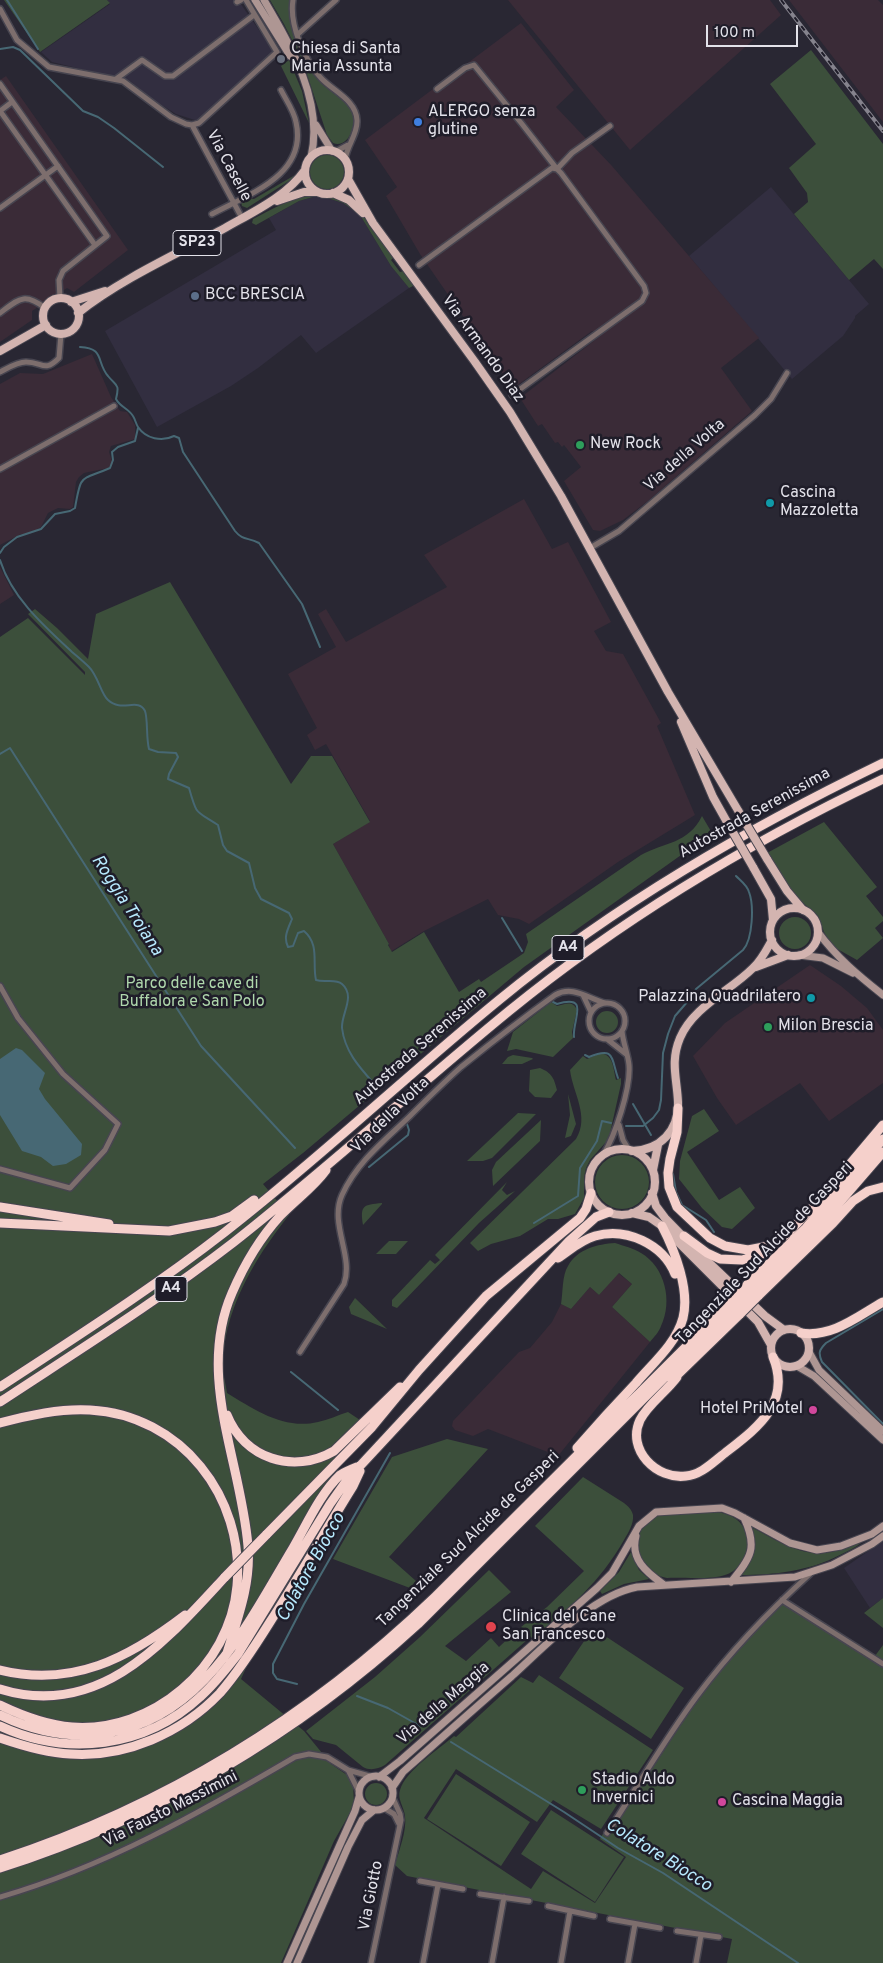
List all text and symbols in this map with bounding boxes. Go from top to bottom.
scale bar [708,15,800,47]
text: 100 m [714,24,755,43]
place label: Chiesa di Santa Maria Assunta [291,40,400,78]
marker: Chiesa di Santa Maria Assunta [275,53,287,65]
place label: ALERGO senza glutine [428,103,536,141]
marker: ALERGO senza glutine [412,116,424,128]
street label: Via Caselle [201,127,255,205]
road number: SP23 [173,230,221,256]
place label: BCC BRESCIA [205,286,305,306]
marker: BCC BRESCIA [189,290,201,302]
street label: Via Armando Diaz [437,291,527,407]
street label: Via della Volta [641,416,729,496]
place label: New Rock [590,435,661,455]
marker: New Rock [574,439,586,451]
place label: Cascina Mazzoletta [780,484,858,522]
marker: Cascina Mazzoletta [764,497,776,509]
street label: Autostrada Serenissima [676,764,834,864]
water label: Roggia Troiana [85,852,167,960]
road number: A4 [552,936,584,960]
park label: Parco delle cave di Buffalora e San Polo [119,975,265,1013]
street label: Autostrada Serenissima [351,984,491,1110]
place label: Palazzina Quadrilatero [638,988,801,1008]
marker: Palazzina Quadrilatero [805,992,817,1004]
place label: Milon Brescia [778,1017,873,1037]
marker: Milon Brescia [762,1021,774,1033]
street label: Via della Volta [348,1074,434,1158]
street label: Tangenziale Sud Alcide de Gasperi [673,1159,857,1349]
road number: A4 [155,1276,187,1302]
place label: Hotel PriMotel [700,1400,803,1420]
marker: Hotel PriMotel [807,1404,819,1416]
street label: Tangenziale Sud Alcide de Gasperi [374,1448,564,1632]
water label: Colatore Biocco [273,1510,351,1626]
place label: Clinica del Cane San Francesco [502,1608,616,1646]
marker: Clinica del Cane San Francesco [484,1620,498,1634]
street label: Via della Maggia [394,1659,494,1749]
street label: Via Fausto Massimini [101,1768,241,1852]
place label: Stadio Aldo Invernici [592,1771,675,1809]
marker: Stadio Aldo Invernici [576,1784,588,1796]
place label: Cascina Maggia [732,1792,843,1812]
marker: Cascina Maggia [716,1796,728,1808]
water label: Colatore Biocco [601,1815,715,1897]
street label: Via Giotto [356,1859,388,1933]

